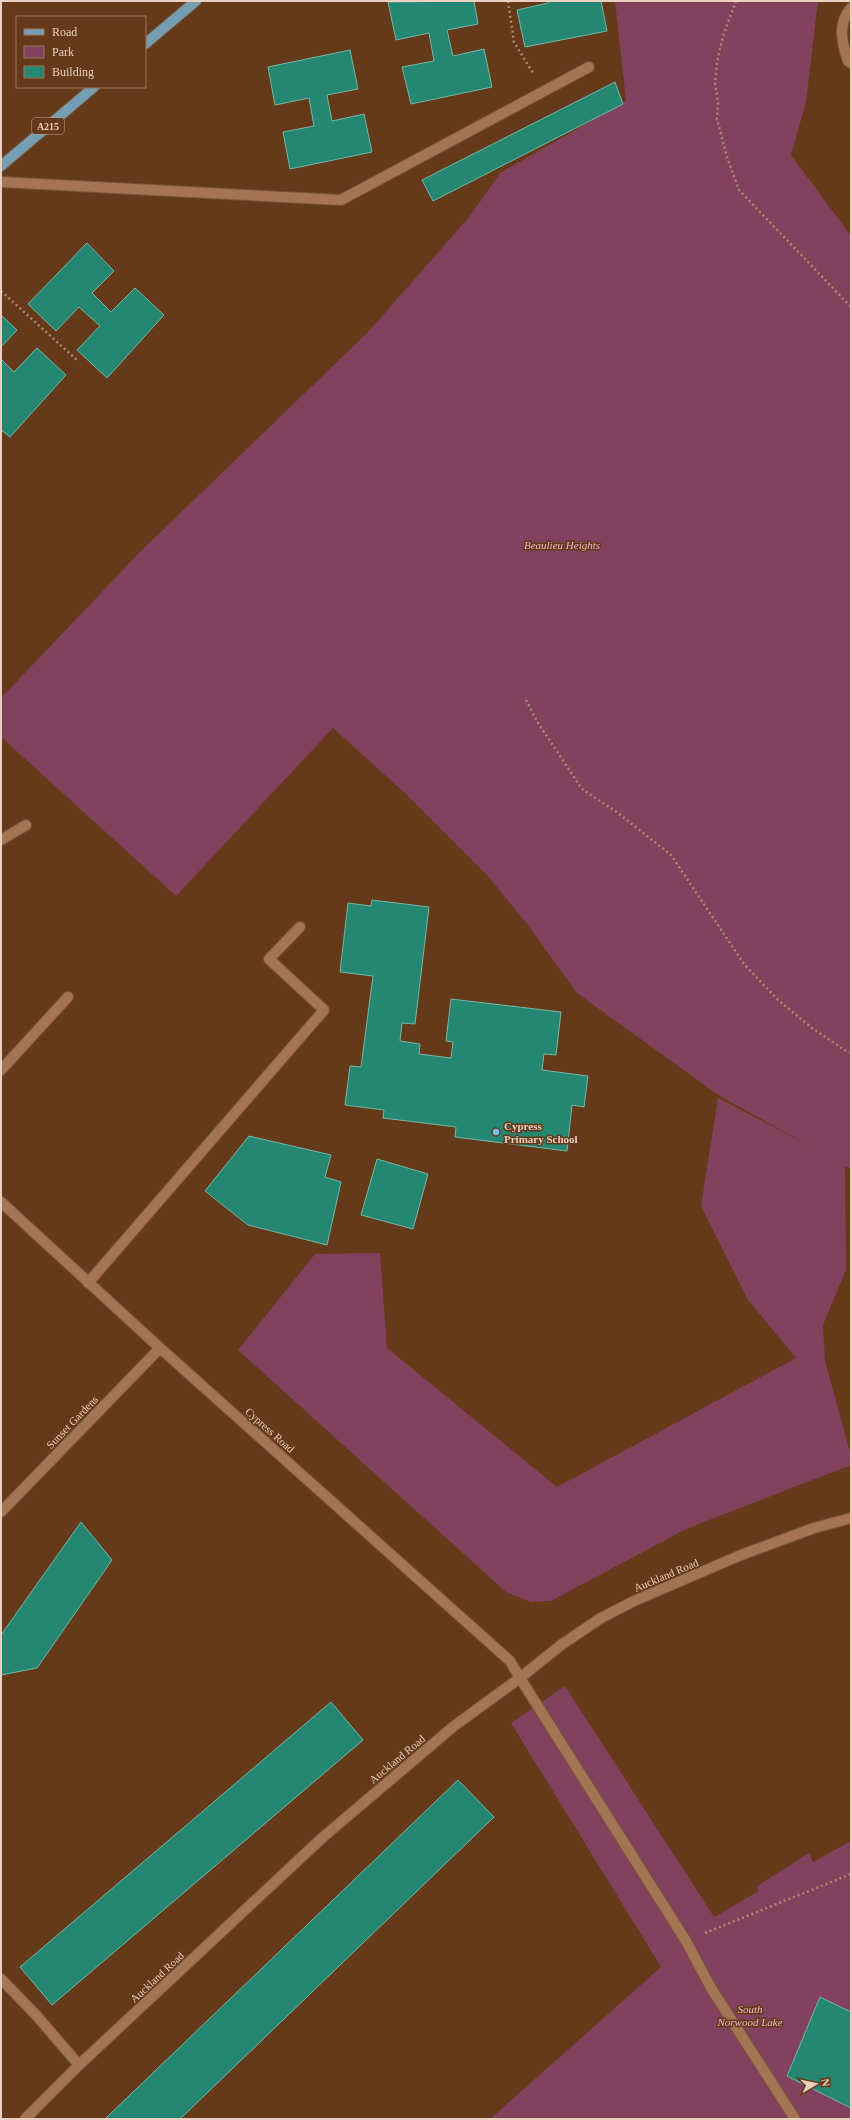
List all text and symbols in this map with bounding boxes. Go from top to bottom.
legend [16,16,146,88]
text: Road [52,25,77,39]
text: Park [52,45,74,59]
text: Building [52,65,94,79]
road number: A215 [32,118,64,134]
park label: Beaulieu Heights [524,539,600,551]
place label: Cypress Primary School [504,1120,578,1145]
marker: Cypress Primary School [491,1127,501,1137]
street label: Sunset Gardens [44,1393,100,1451]
street label: Cypress Road [243,1405,297,1455]
street label: Auckland Road [632,1556,700,1594]
street label: Auckland Road [367,1732,428,1786]
street label: Auckland Road [128,1949,187,2005]
park label: South Norwood Lake [716,2003,783,2028]
north arrow [796,2064,836,2104]
text: N [819,2078,832,2087]

